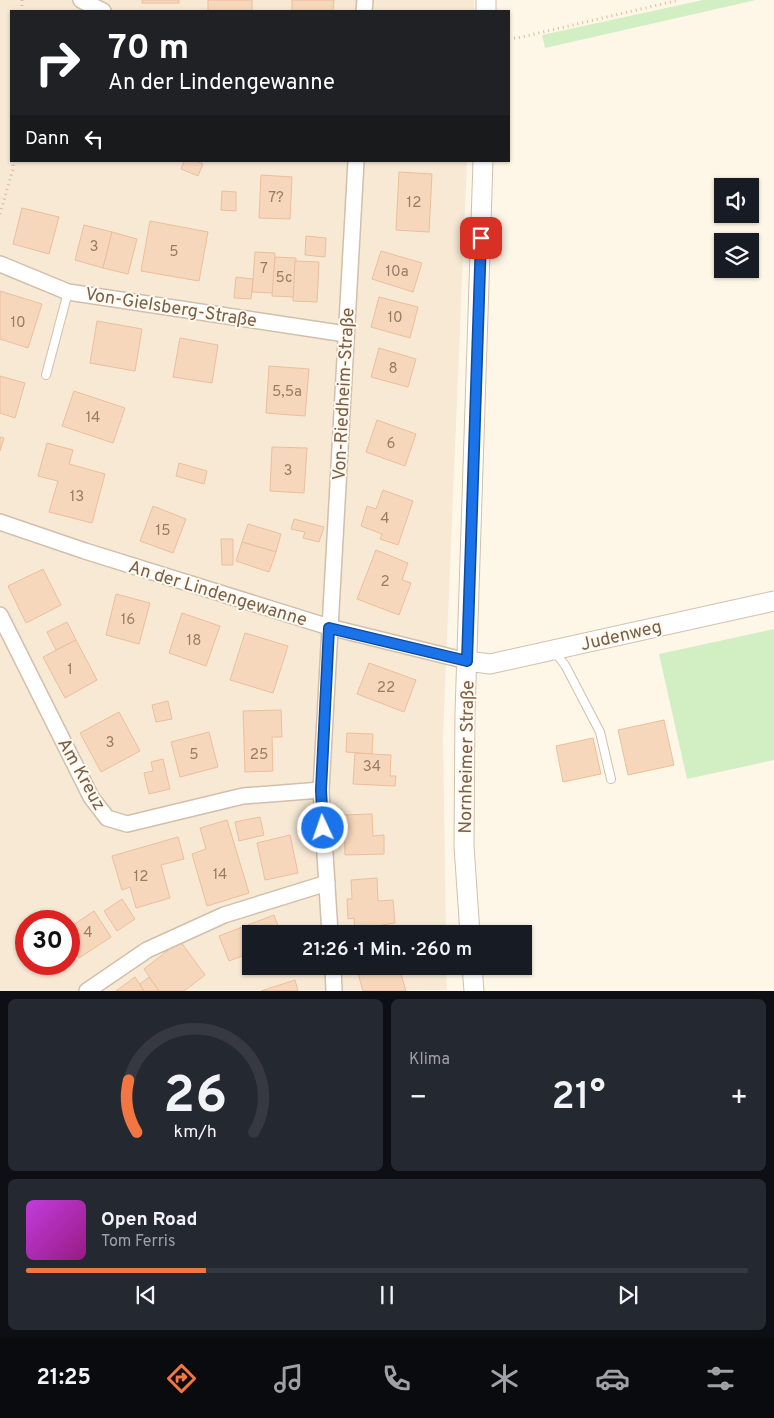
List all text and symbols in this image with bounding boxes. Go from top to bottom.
text: 70 m [108,27,189,71]
icon: right [25,30,90,95]
text: An der Lindengewanne [108,70,335,97]
icon: left [80,125,108,153]
text: Dann [25,127,70,151]
map controls [714,178,759,278]
button: sound [714,178,759,223]
house number: 7? [268,189,284,208]
house number: 12 [407,194,421,213]
pin [460,217,502,259]
icon: arrive [467,224,495,252]
button: layers [714,233,759,278]
house number: 3 [89,238,99,257]
house number: 5 [169,243,179,262]
house number: 7 [260,260,268,279]
house number: 10a [385,263,409,282]
house number: 5c [276,269,292,288]
street label: Von-Gielsberg-Straße [83,284,258,333]
street label: Von-Riedheim-Straße [328,307,361,481]
house number: 10 [387,309,403,328]
house number: 10 [10,314,26,333]
house number: 8 [388,360,398,379]
house number: 5,5a [272,383,302,402]
house number: 14 [86,409,100,428]
house number: 6 [387,435,396,454]
house number: 3 [283,462,293,481]
house number: 13 [70,488,84,507]
house number: 4 [380,510,390,529]
house number: 15 [156,522,170,541]
street label: An der Lindengewanne [125,556,310,633]
house number: 2 [380,573,390,592]
house number: 16 [121,611,135,630]
street label: Judenweg [578,616,664,657]
house number: 18 [187,632,201,651]
house number: 1 [67,661,73,680]
house number: 22 [377,679,395,698]
street label: Nornheimer Straße [455,680,480,834]
house number: 3 [105,734,115,753]
street label: Am Kreuz [51,735,110,815]
house number: 5 [189,746,199,765]
house number: 25 [250,746,268,765]
house number: 34 [363,758,381,777]
position arrow [296,801,348,853]
house number: 14 [213,866,227,885]
house number: 12 [134,868,148,887]
speed limit sign: 30 [15,910,80,975]
house number: 4 [83,924,93,943]
text: 21:26 · 1 Min. · 260 m [302,938,472,962]
text: Klima [409,1050,450,1070]
text: 26 [164,1065,227,1131]
text: 21° [552,1074,605,1123]
text: − [409,1081,427,1117]
text: + [730,1081,748,1117]
text: km/h [174,1121,217,1144]
text: Open Road [101,1208,197,1232]
text: Tom Ferris [101,1232,175,1252]
icon: previous [132,1281,160,1309]
icon: pause [373,1281,401,1309]
icon: next [614,1281,642,1309]
icon: directions [164,1361,199,1396]
icon: music [271,1361,306,1396]
icon: phone [379,1361,414,1396]
icon: climate [487,1361,522,1396]
icon: car [595,1361,630,1396]
icon: filters [703,1361,738,1396]
text: 21:25 [36,1365,91,1392]

